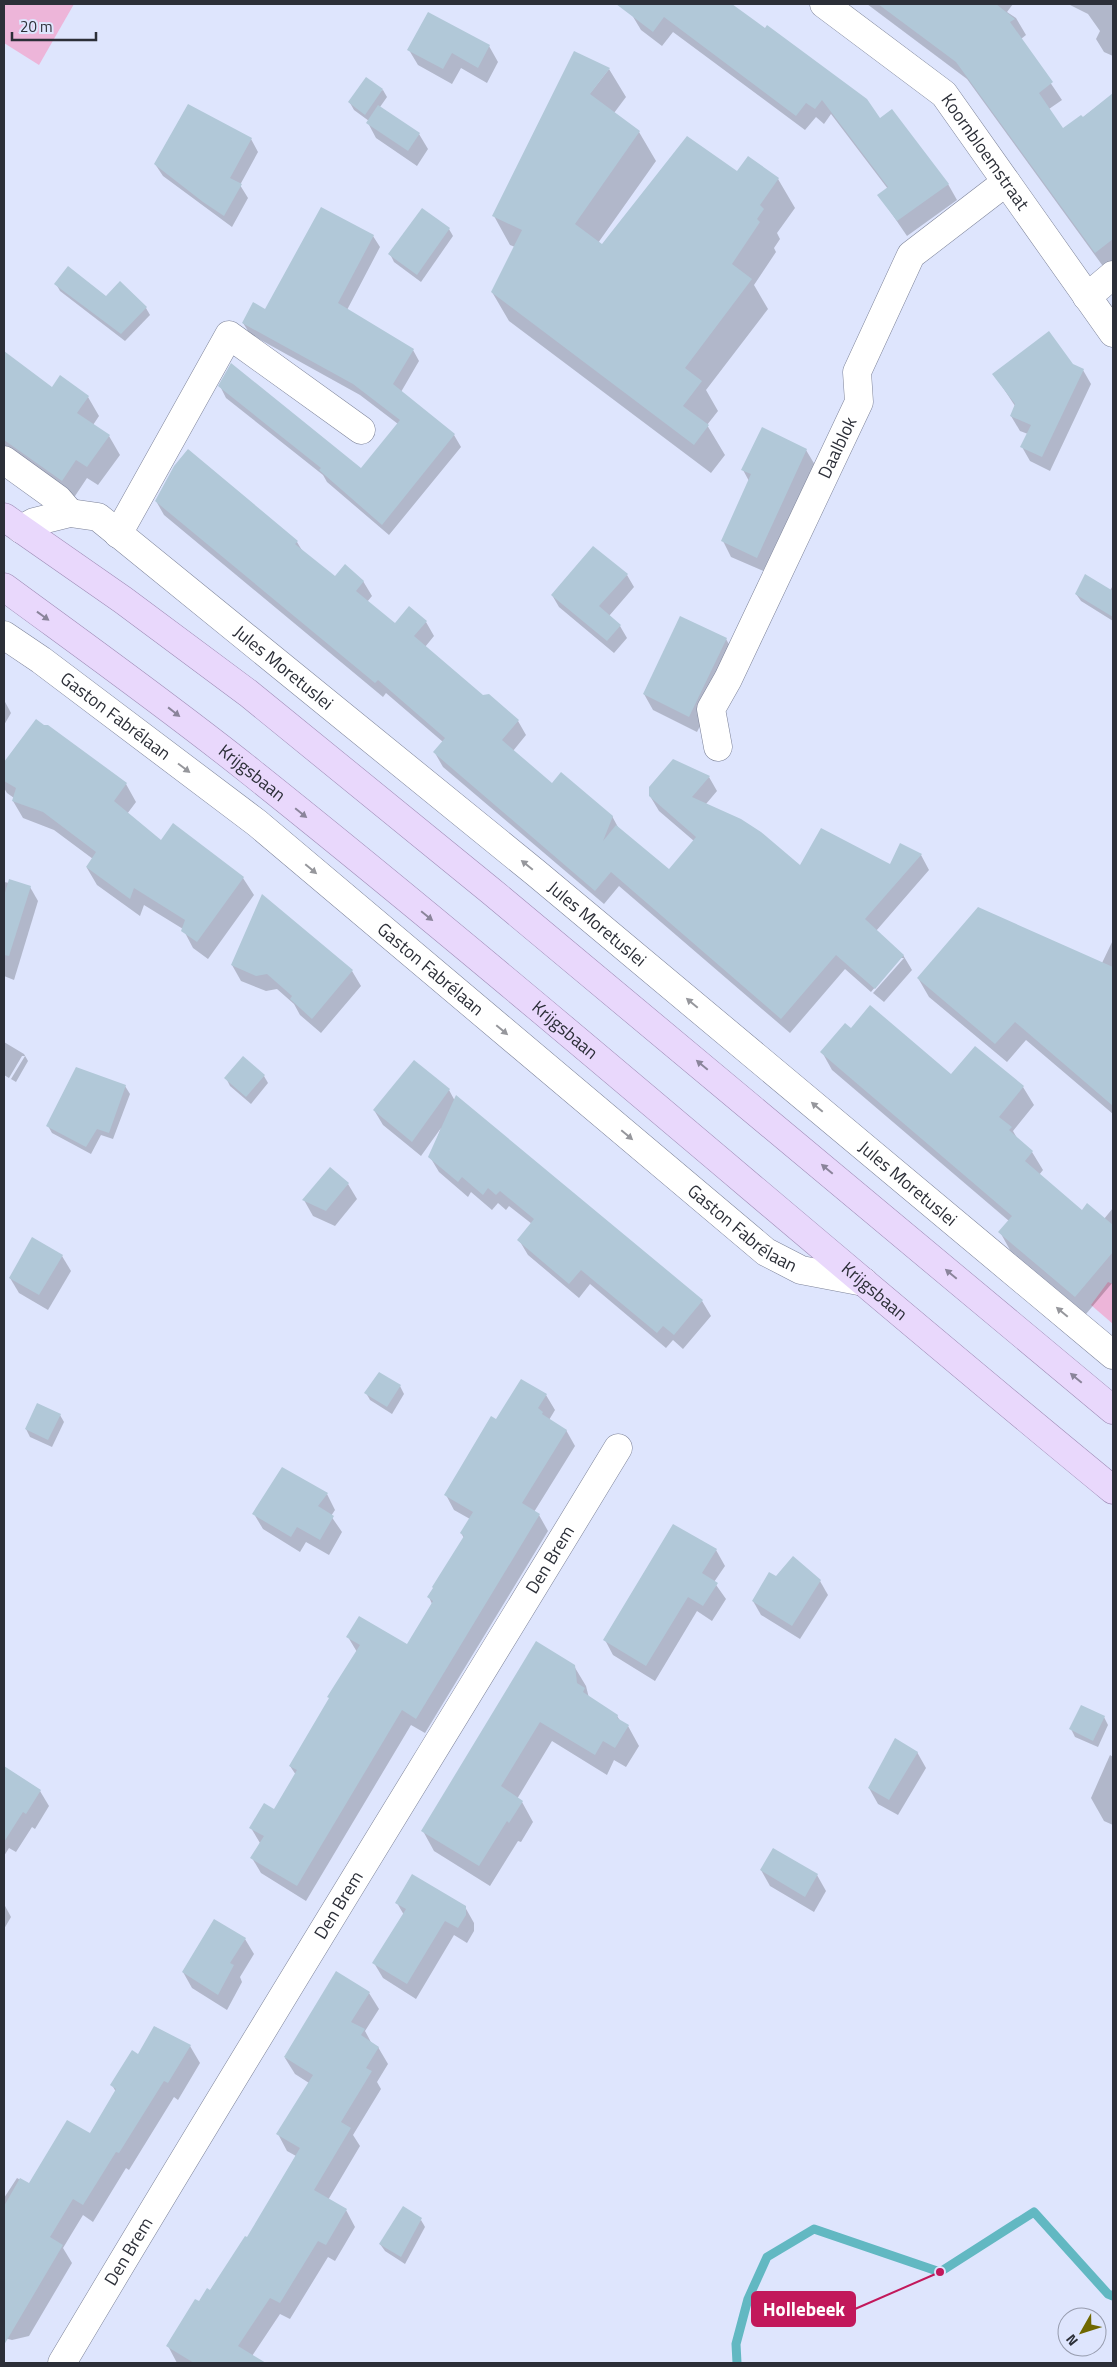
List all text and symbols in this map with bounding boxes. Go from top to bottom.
scale bar [12,10,96,42]
text: 20 m [20,15,53,38]
street label: Koornbloemstraat [935,88,1037,216]
street label: Daalblok [811,412,863,483]
one-way arrow [36,610,49,621]
street label: Jules Moretuslei [228,618,339,716]
street label: Gaston Fabrélaan [55,665,177,766]
one-way arrow [167,707,180,718]
street label: Krijgsbaan [213,737,292,808]
one-way arrow [177,762,190,773]
one-way arrow [295,807,307,818]
one-way arrow [521,860,534,871]
one-way arrow [305,863,318,874]
street label: Jules Moretuslei [542,874,653,973]
one-way arrow [420,911,433,922]
street label: Gaston Fabrélaan [371,916,490,1022]
street label: Krijgsbaan [526,994,604,1065]
one-way arrow [686,998,699,1009]
one-way arrow [496,1024,508,1036]
one-way arrow [696,1060,709,1071]
one-way arrow [810,1102,823,1113]
one-way arrow [620,1129,633,1140]
street label: Jules Moretuslei [853,1134,963,1232]
one-way arrow [820,1164,833,1175]
street label: Gaston Fabrélaan [682,1177,802,1279]
street label: Krijgsbaan [836,1255,914,1327]
one-way arrow [945,1268,958,1279]
one-way arrow [1056,1307,1069,1318]
one-way arrow [1070,1373,1083,1384]
street label: Den Brem [518,1520,581,1599]
street label: Den Brem [307,1866,370,1944]
street label: Den Brem [97,2212,159,2290]
callout: Hollebeek [752,2292,855,2326]
text: Hollebeek [763,2294,845,2323]
north arrow [1057,2307,1107,2357]
text: N [1060,2330,1083,2351]

